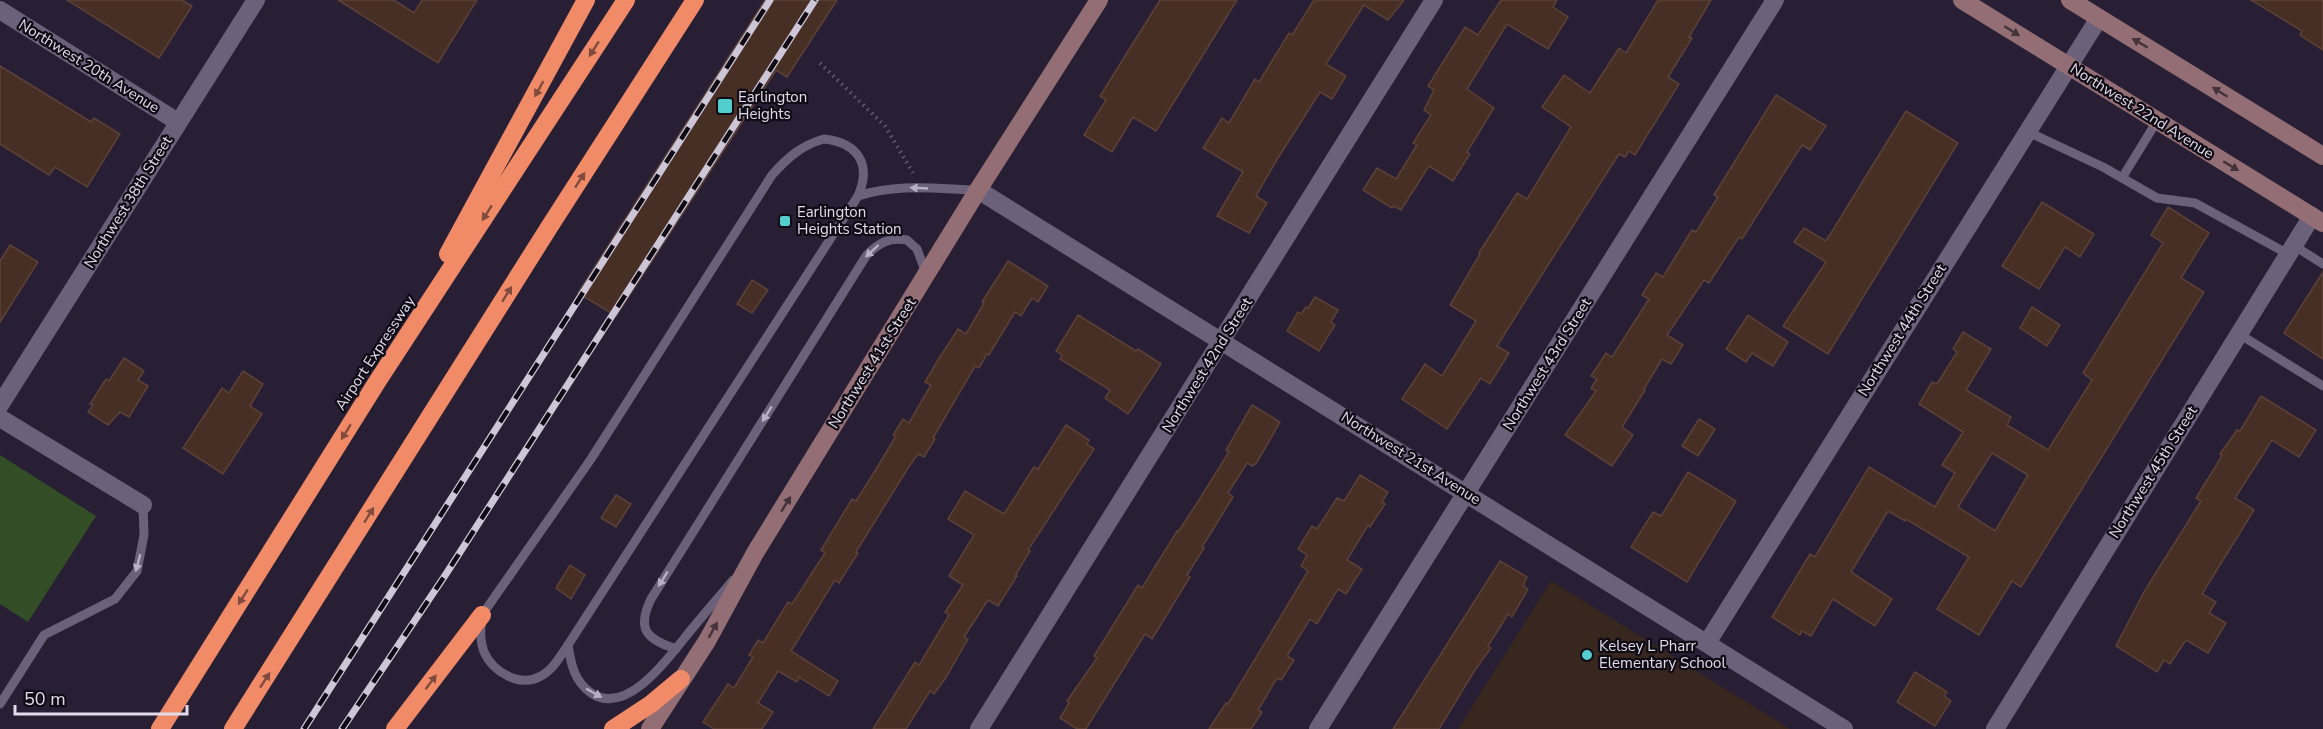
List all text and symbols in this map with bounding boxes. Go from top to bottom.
street label: Northwest 20th Avenue [15,15,163,117]
one-way arrow [2003,25,2020,36]
one-way arrow [2132,37,2148,48]
one-way arrow [589,41,600,57]
street label: Northwest 22nd Avenue [2066,59,2218,163]
one-way arrow [534,80,544,97]
place label: Earlington Heights [738,87,807,124]
one-way arrow [2212,87,2228,98]
marker: Earlington Heights [716,97,734,115]
street label: Northwest 38th Street [79,132,177,272]
one-way arrow [2223,161,2239,172]
one-way arrow [574,171,585,188]
one-way arrow [910,184,929,193]
place label: Earlington Heights Station [797,202,902,239]
one-way arrow [482,204,493,221]
marker: Earlington Heights Station [778,214,792,228]
one-way arrow [865,244,880,257]
street label: Northwest 44th Street [1853,260,1951,400]
one-way arrow [501,286,512,302]
street label: Airport Expressway [330,292,420,414]
street label: Northwest 41st Street [824,293,921,432]
street label: Northwest 42nd Street [1157,293,1257,436]
street label: Northwest 43rd Street [1498,293,1596,434]
street label: Northwest 45th Street [2104,402,2202,542]
one-way arrow [761,406,772,422]
street label: Northwest 21st Avenue [1337,407,1485,509]
one-way arrow [341,423,352,440]
one-way arrow [780,496,791,512]
one-way arrow [363,507,374,523]
one-way arrow [132,554,142,572]
one-way arrow [658,571,669,587]
one-way arrow [237,589,248,605]
one-way arrow [708,621,718,638]
place label: Kelsey L Pharr Elementary School [1599,636,1726,673]
marker: Kelsey L Pharr Elementary School [1580,648,1594,662]
one-way arrow [259,672,270,688]
one-way arrow [424,675,436,690]
scale bar [15,678,188,716]
text: 50 m [24,687,66,711]
one-way arrow [586,688,603,698]

